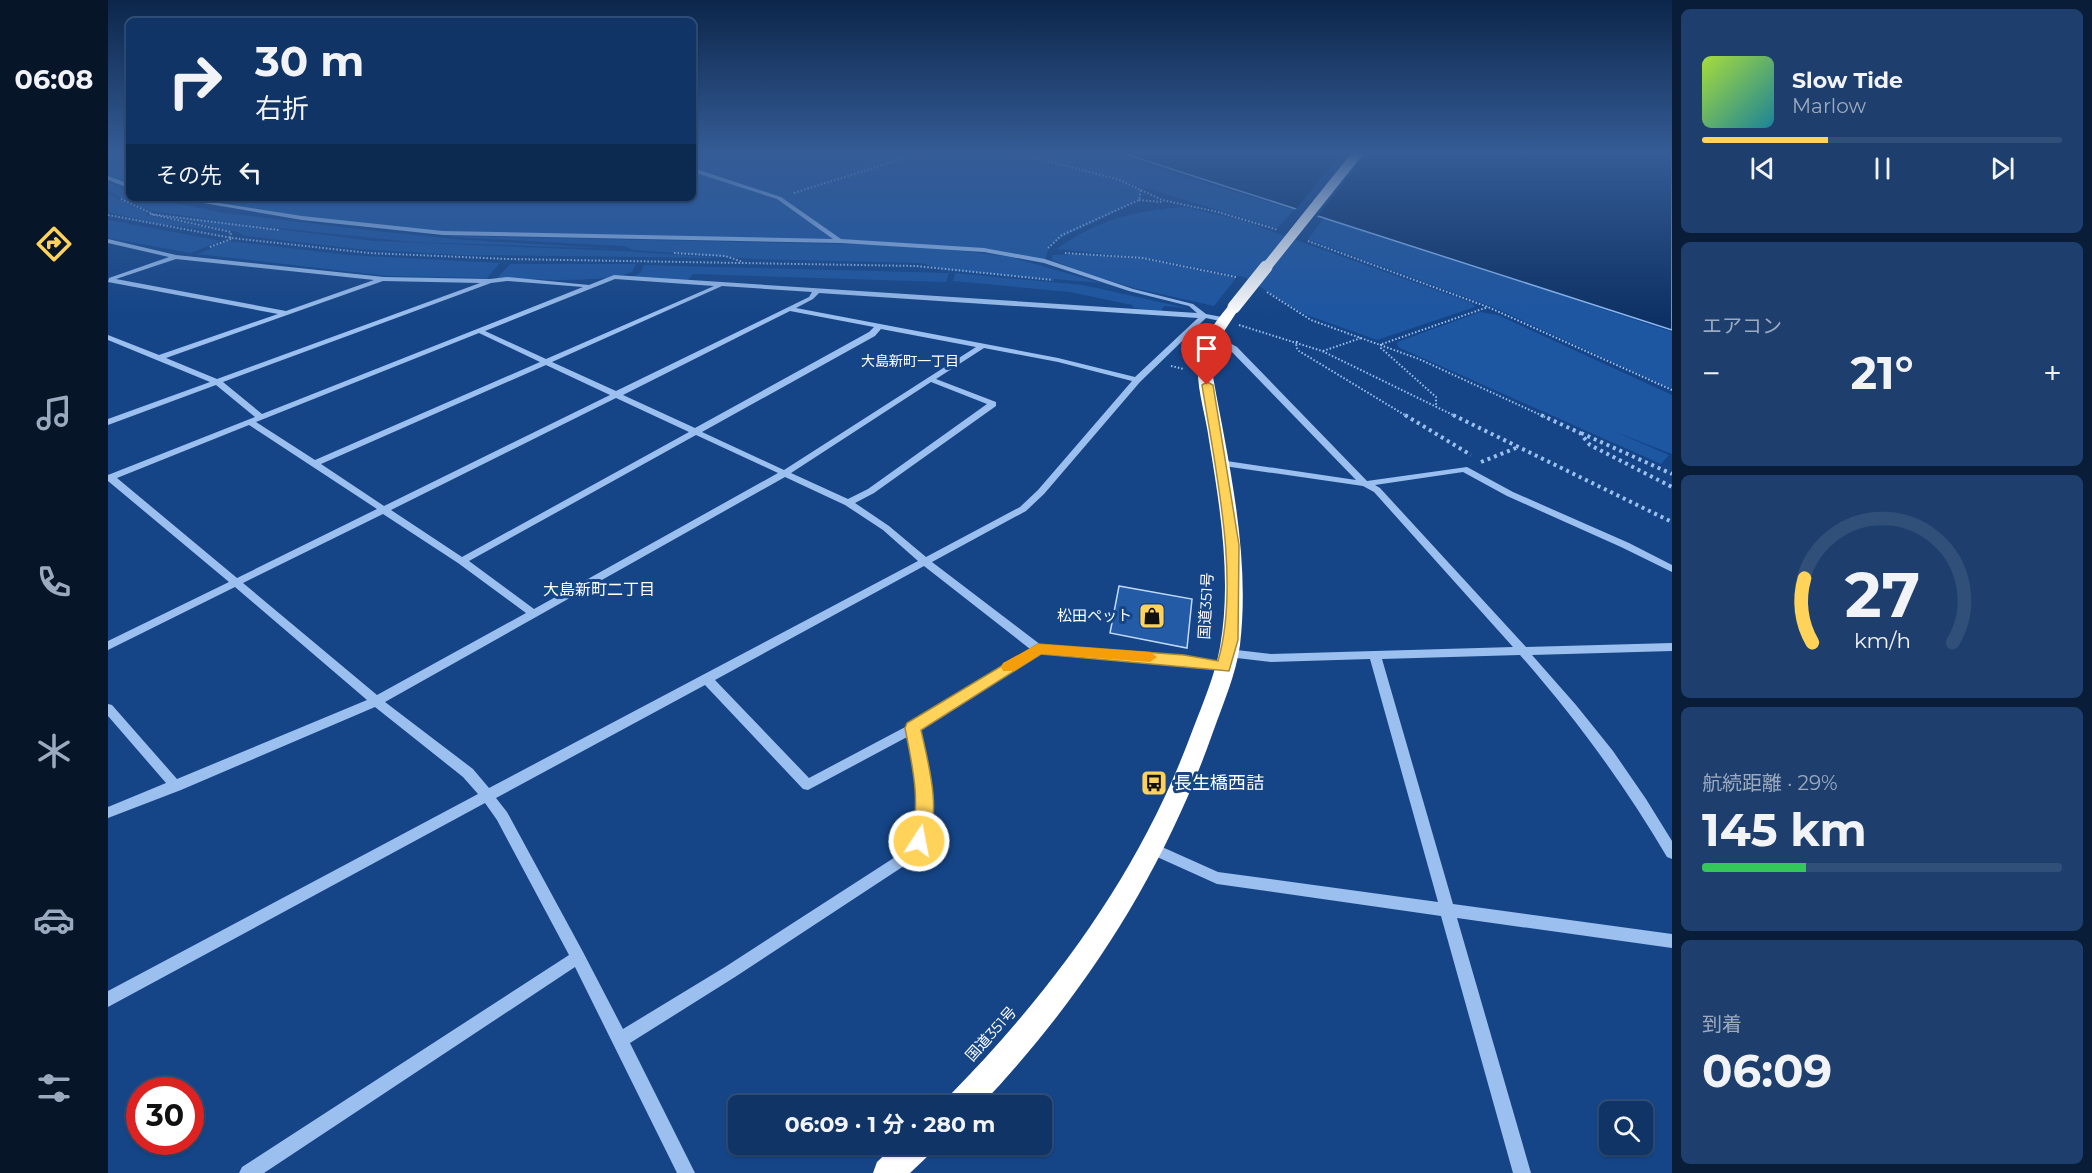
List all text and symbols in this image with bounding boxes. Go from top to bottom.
text: 30 m [255,35,364,87]
icon: right [156,42,234,120]
text: 06:08 [15,63,93,96]
text: Slow Tide [1792,67,1903,94]
text: 右折 [255,92,309,125]
text: Marlow [1792,94,1866,118]
icon: previous [1746,152,1779,185]
icon: pause [1866,152,1899,185]
icon: next [1986,152,2019,185]
icon: left [234,156,267,189]
text: その先 [156,162,222,189]
icon: directions [33,223,75,265]
text: エアコン [1702,314,1782,338]
pin [1181,323,1232,385]
icon: arrive [1190,332,1223,365]
text: 21° [1850,345,1914,400]
district label: 大島新町一丁目 [861,352,959,370]
text: − [1702,353,1721,393]
text: + [2043,353,2062,393]
icon: music [33,392,75,434]
text: 27 [1844,558,1920,634]
icon: phone [33,561,75,603]
street label: 国道351号 [1194,572,1217,640]
district label: 大島新町二丁目 [543,580,655,599]
shop icon: 松田ペット [1137,601,1167,631]
place label: 松田ペット [1057,606,1132,625]
text: km/h [1853,628,1911,654]
icon: climate [33,730,75,772]
bus stop icon: 長生橋西詰 [1139,768,1169,798]
text: 航続距離 · 29% [1702,771,1838,795]
place label: 長生橋西詰 [1174,772,1264,794]
text: 145 km [1702,802,1867,857]
position arrow [887,809,951,873]
icon: car [33,899,75,941]
street label: 国道351号 [961,1002,1020,1065]
text: 到着 [1702,1012,1742,1036]
text: 06:09 [1702,1043,1832,1098]
icon: filters [33,1067,75,1109]
speed limit sign: 30 [126,1077,204,1155]
map controls [1599,1101,1653,1155]
button: search [1599,1101,1653,1155]
text: 06:09 · 1 分 · 280 m [785,1111,995,1138]

